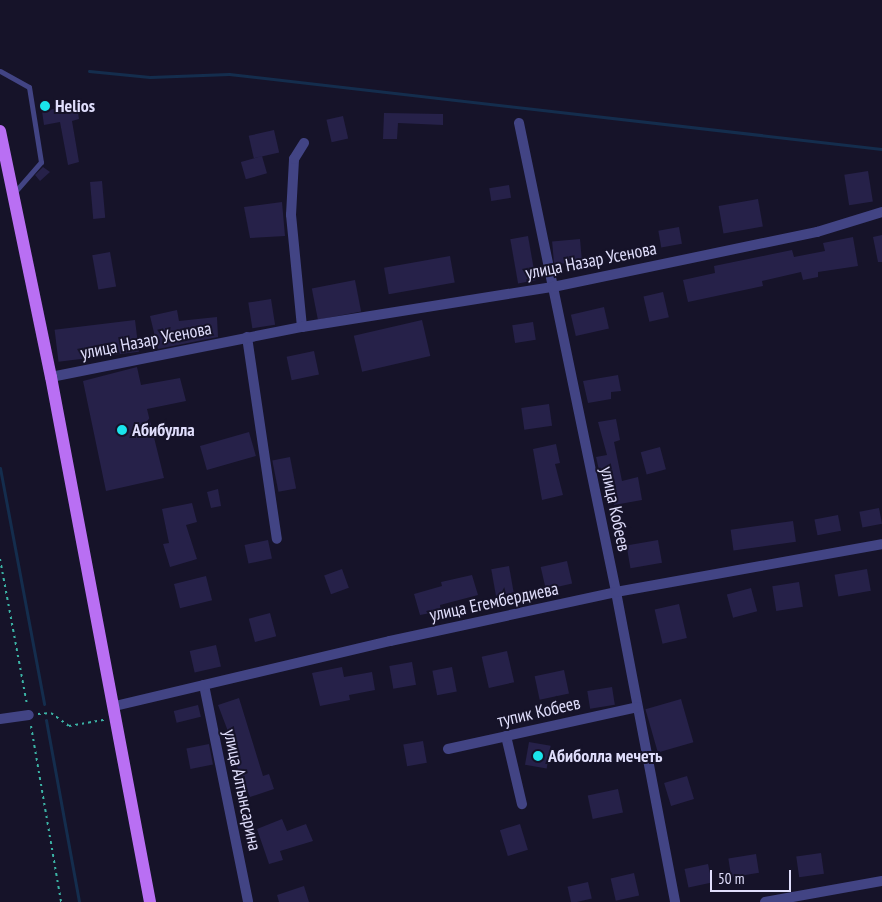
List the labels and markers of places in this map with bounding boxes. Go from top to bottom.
place label: Helios [55,95,95,117]
marker: Helios [39,100,51,112]
place label: Абибулла [132,419,195,441]
marker: Абибулла [116,424,128,436]
place label: Абиболла мечеть [548,745,662,767]
marker: Абиболла мечеть [532,750,544,762]

